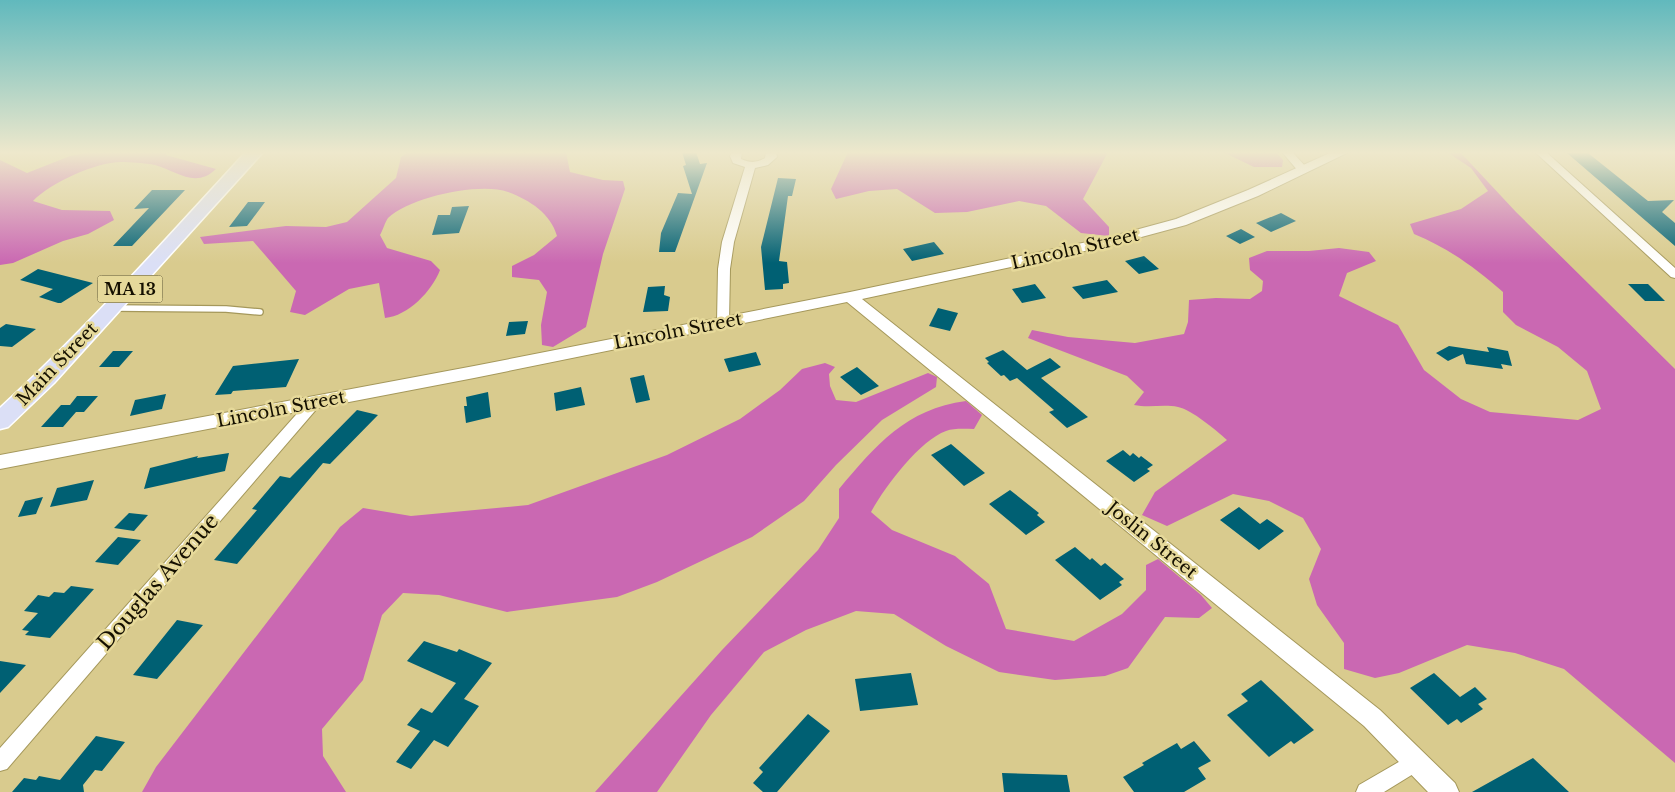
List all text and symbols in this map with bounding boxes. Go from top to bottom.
street label: Lincoln Street [1009,224,1141,274]
road number: MA 13 [98,276,162,302]
street label: Lincoln Street [612,308,744,354]
street label: Main Street [12,318,102,410]
street label: Lincoln Street [215,386,347,432]
street label: Joslin Street [1101,496,1202,583]
street label: Douglas Avenue [92,509,224,655]

